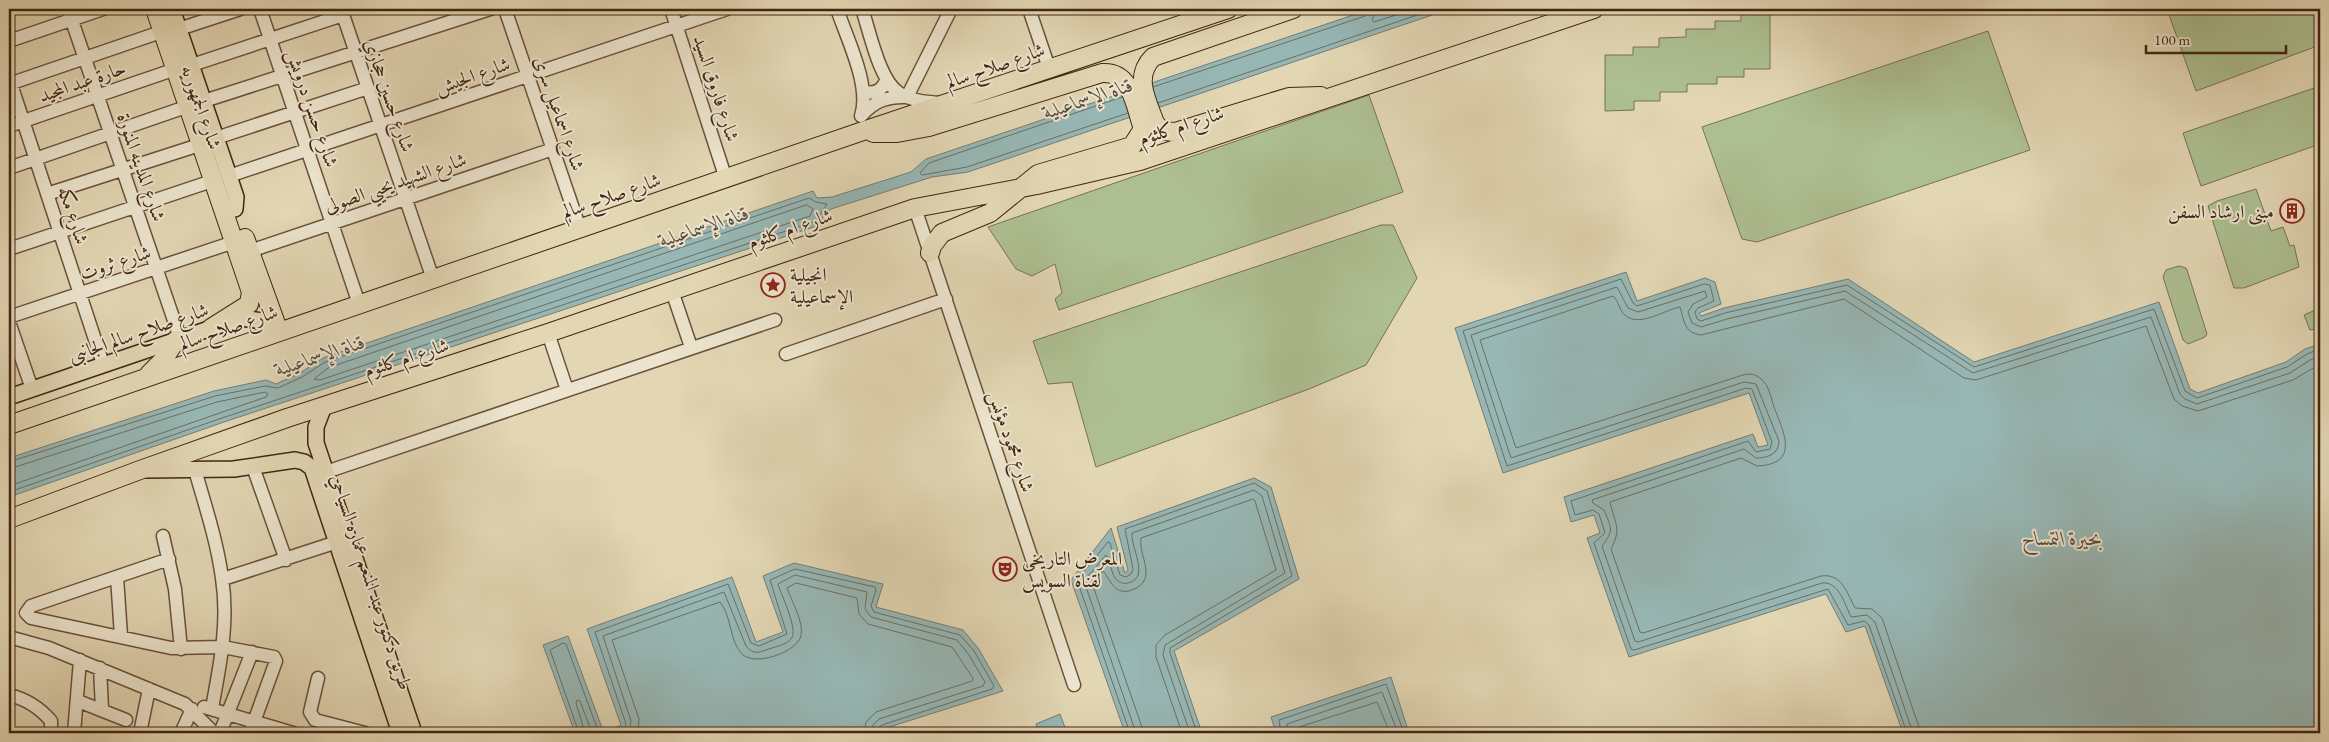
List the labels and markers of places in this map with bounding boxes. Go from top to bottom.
building icon: مبنى ارشاد السفن [2279,198,2305,224]
place label: مبنى ارشاد السفن [2168,199,2274,225]
place label: انجيلية الإسماعيلية [790,262,853,311]
place icon: انجيلية الإسماعيلية [760,272,786,298]
place label: المعرض التاريخى لقناة السويس [1022,546,1122,594]
theatre icon: المعرض التاريخى لقناة السويس [992,556,1018,582]

